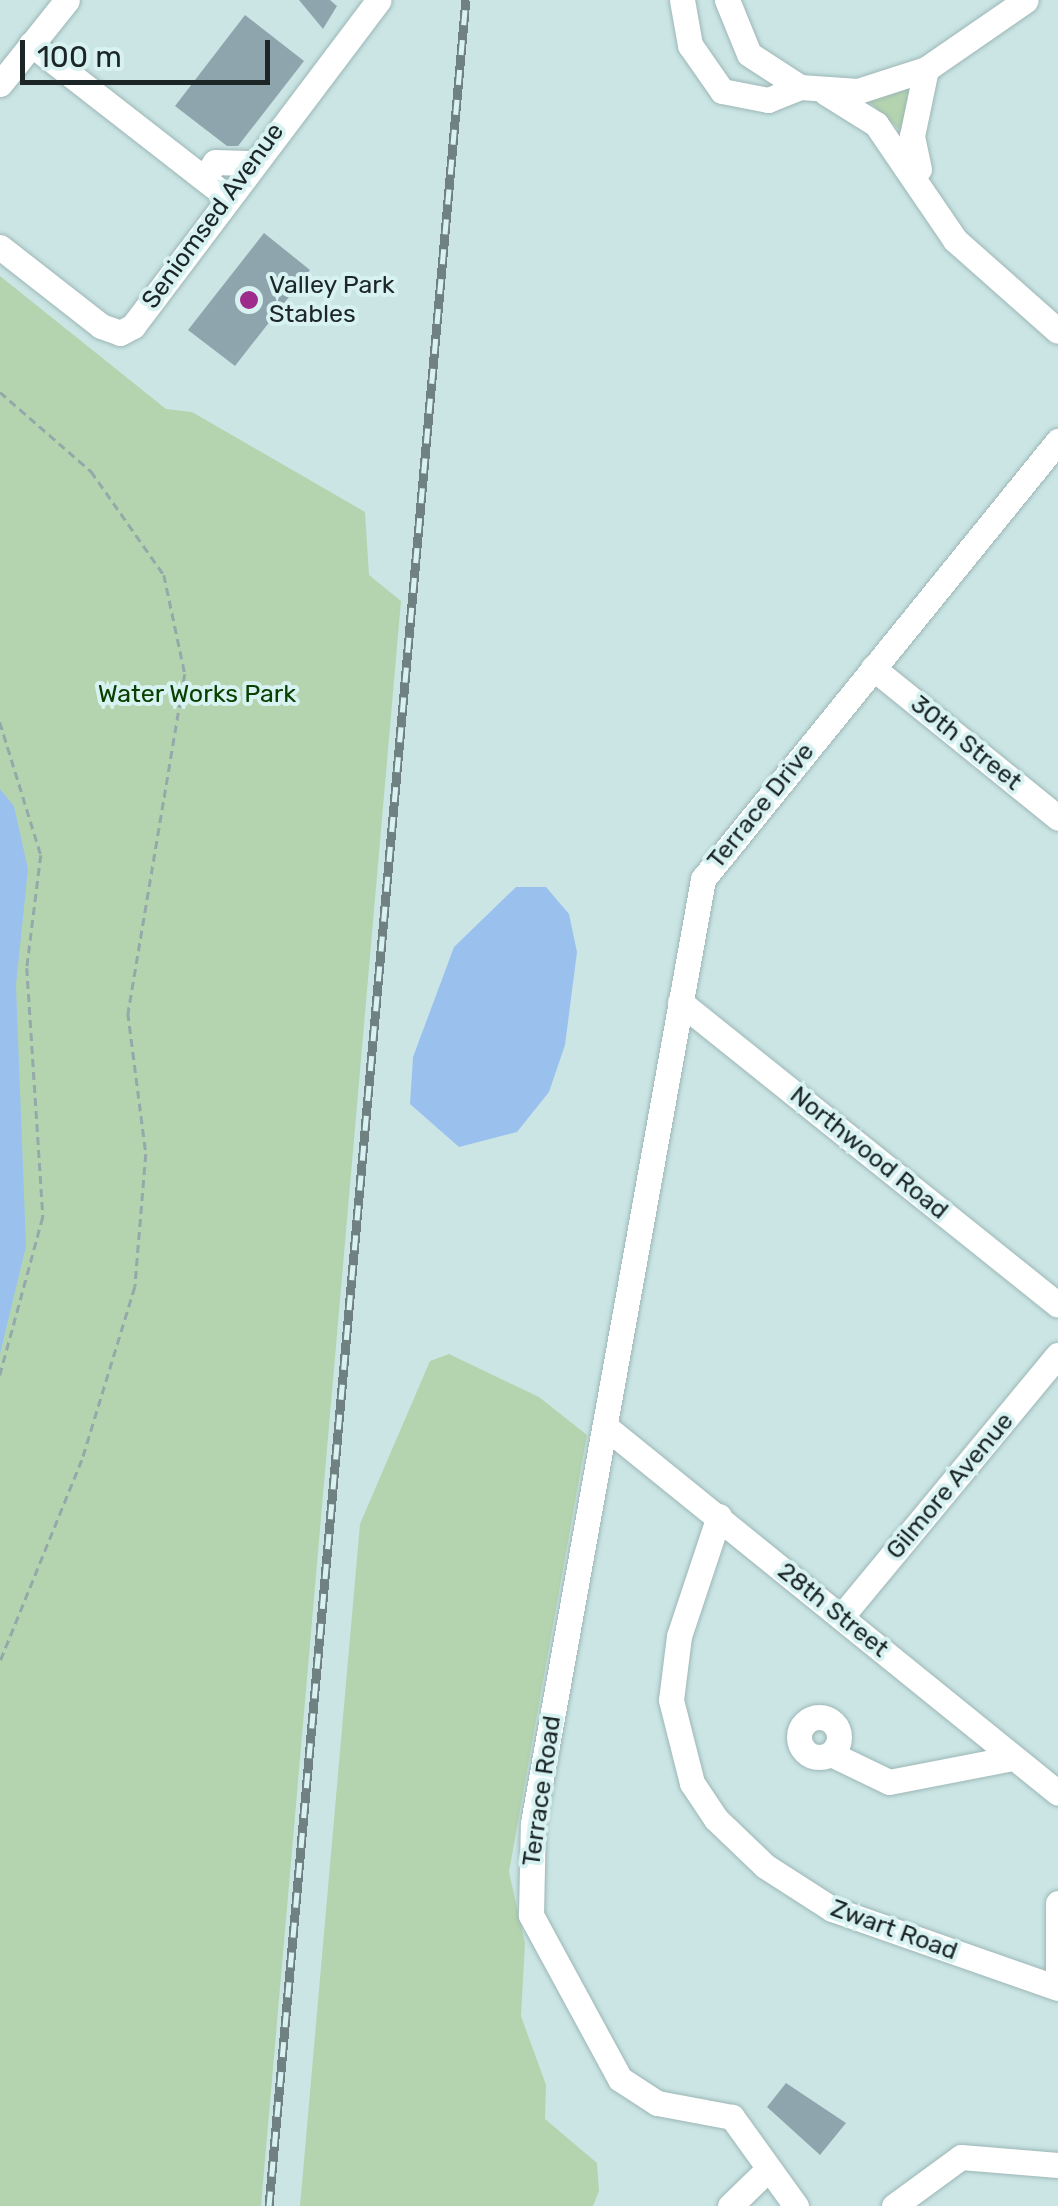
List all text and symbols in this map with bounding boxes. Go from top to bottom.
scale bar [25,20,275,82]
text: 100 m [37,39,122,75]
street label: Seniomsed Avenue [135,117,291,315]
place label: Valley Park Stables [269,271,395,330]
marker: Valley Park Stables [238,289,260,311]
park label: Water Works Park [97,679,297,709]
street label: 30th Street [904,689,1028,797]
street label: Terrace Drive [701,737,821,875]
street label: Northwood Road [784,1080,954,1226]
street label: Gilmore Avenue [880,1406,1020,1566]
street label: 28th Street [772,1556,894,1664]
street label: Terrace Road [517,1714,567,1868]
street label: Zwart Road [827,1893,961,1967]

